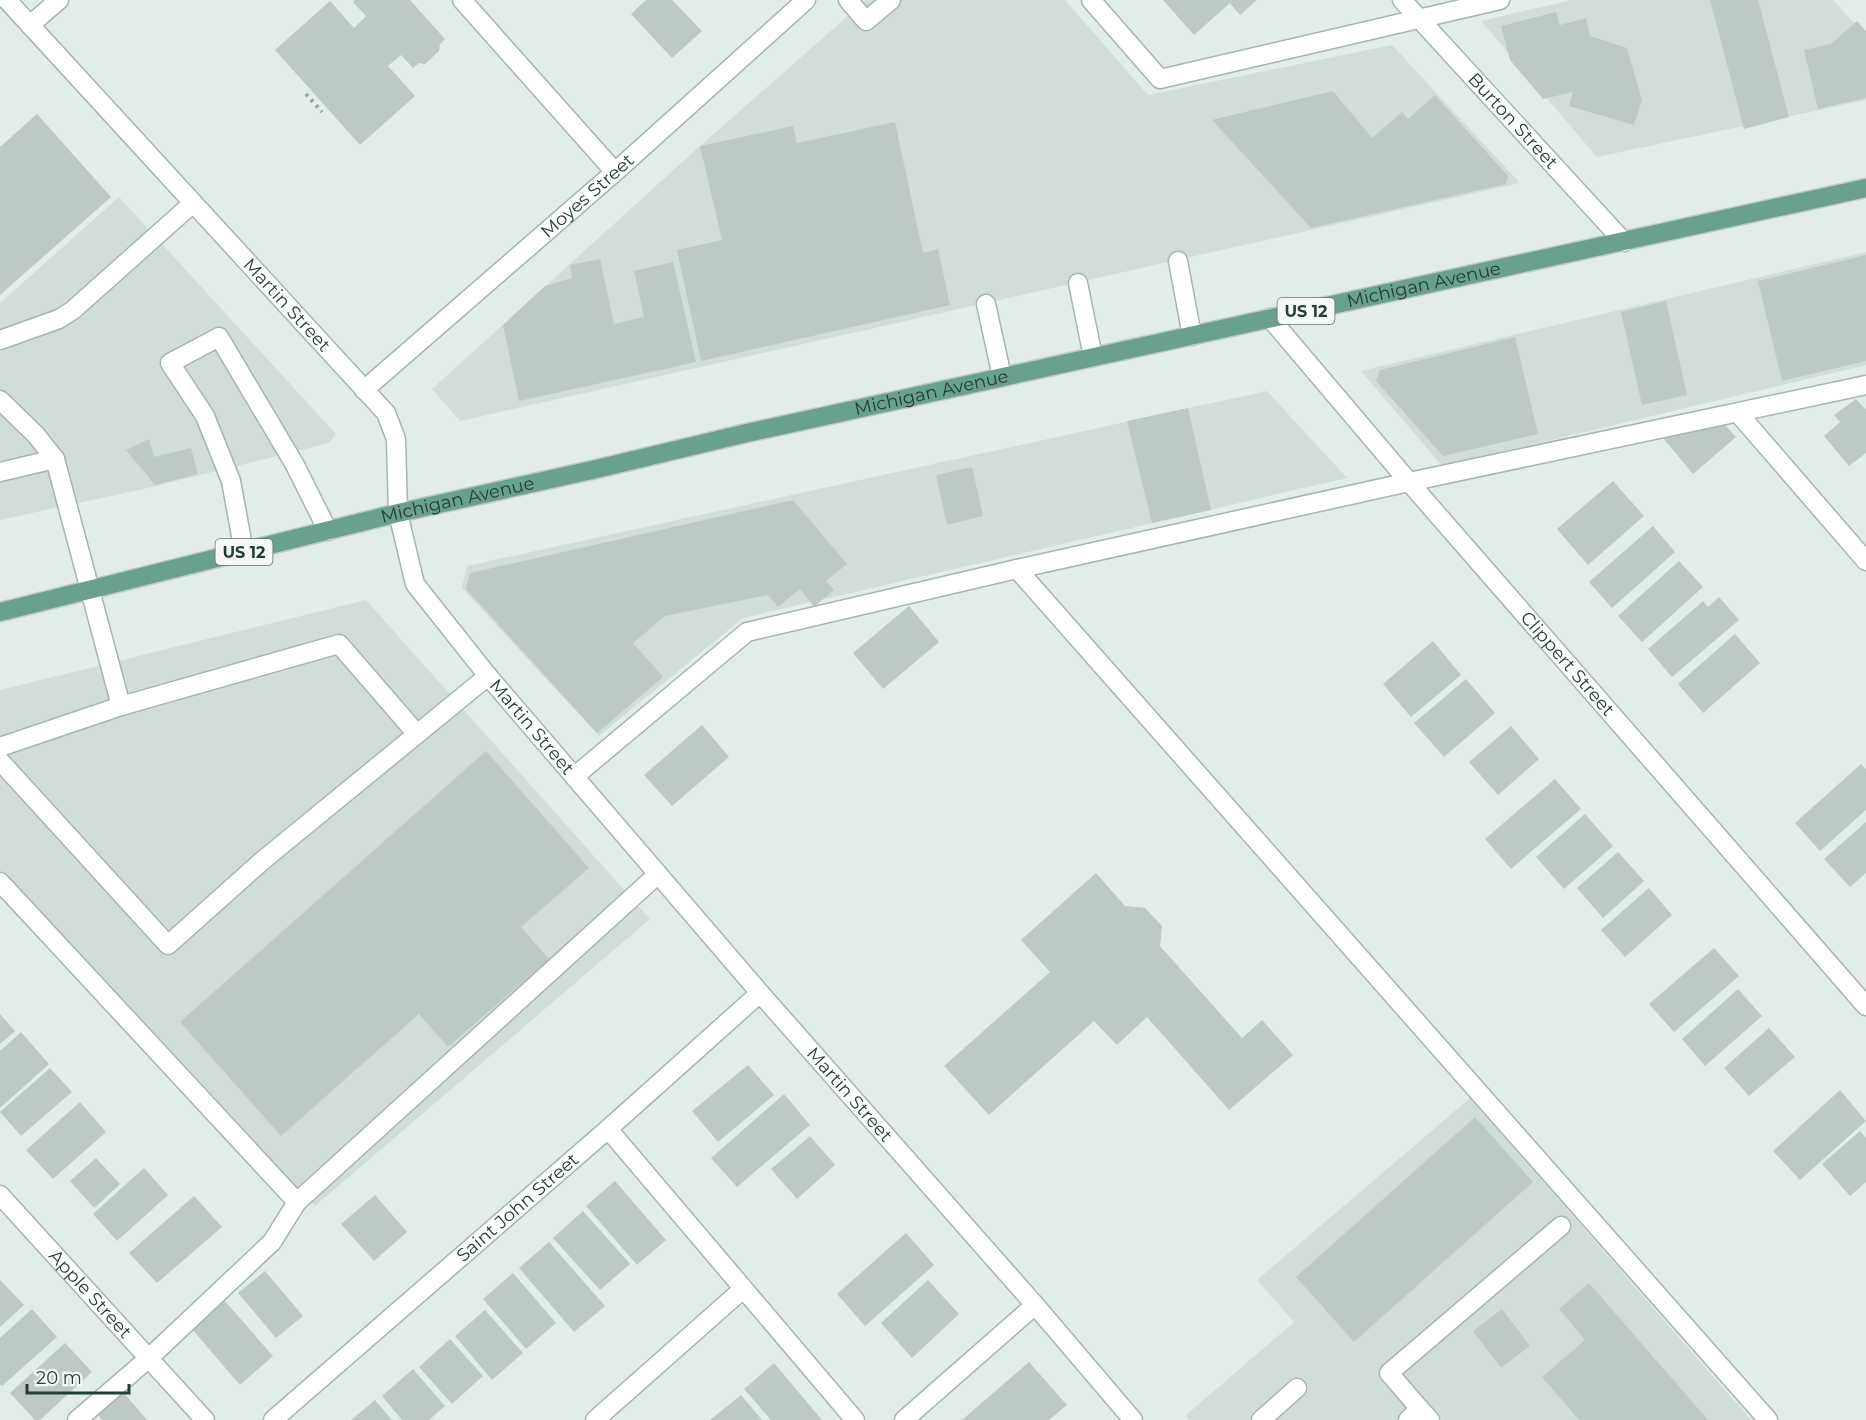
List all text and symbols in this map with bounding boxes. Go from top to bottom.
street label: Burton Street [1463,68,1562,174]
street label: Moyes Street [536,149,639,242]
street label: Martin Street [239,254,335,356]
street label: Michigan Avenue [1345,257,1503,312]
road number: US 12 [1278,298,1334,324]
street label: Michigan Avenue [852,365,1011,420]
street label: Michigan Avenue [378,472,537,528]
road number: US 12 [216,539,272,565]
street label: Clippert Street [1516,607,1619,721]
street label: Martin Street [485,675,579,779]
street label: Martin Street [802,1043,897,1146]
street label: Saint John Street [452,1149,583,1267]
street label: Apple Street [44,1245,136,1343]
scale bar [27,1357,129,1395]
text: 20 m [36,1367,82,1389]

